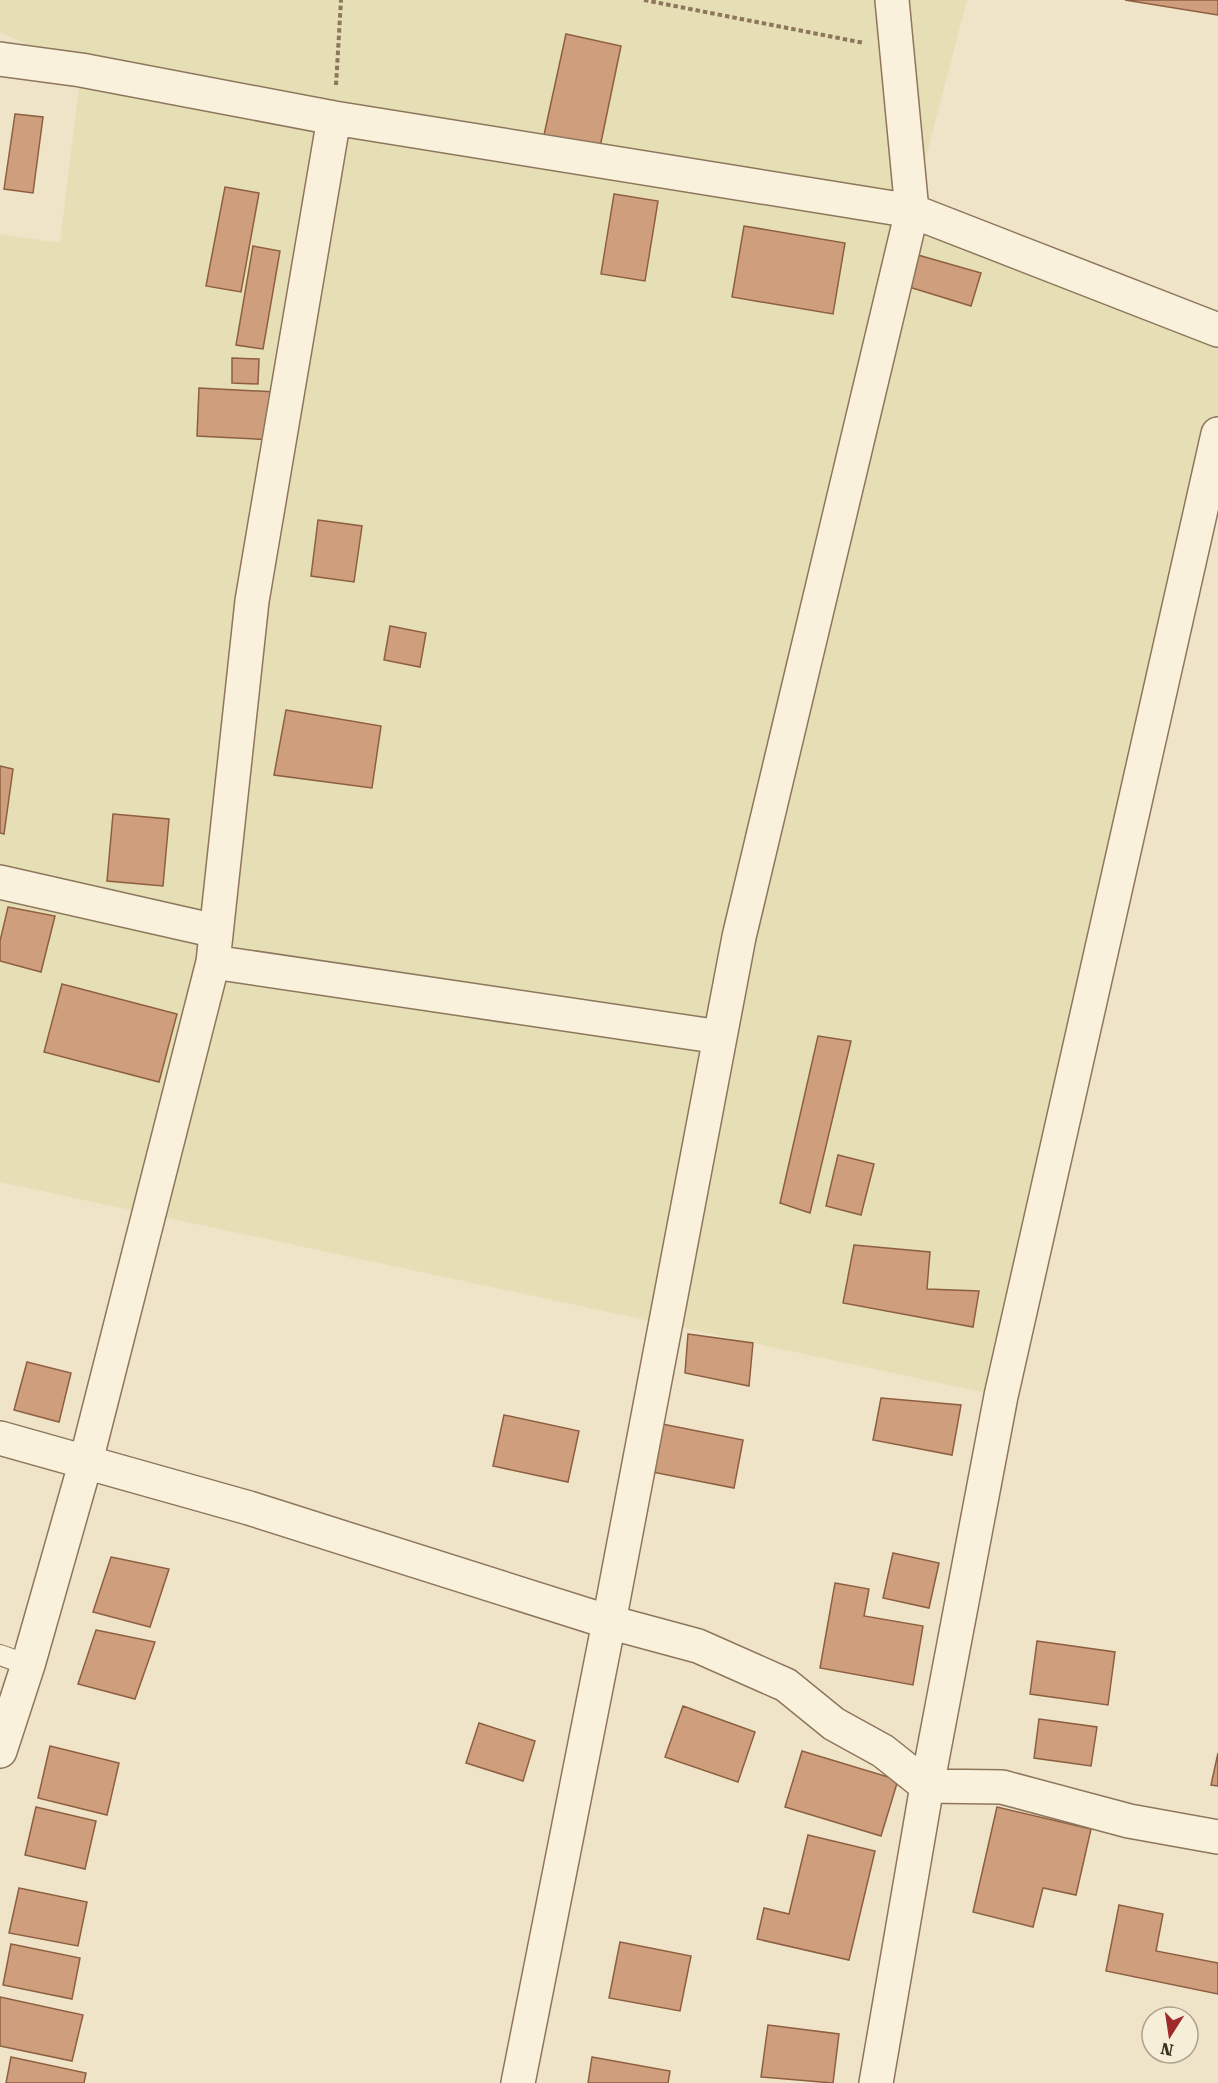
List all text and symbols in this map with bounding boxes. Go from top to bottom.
north arrow [1140,2005,1200,2065]
text: N [1159,2039,1175,2060]

